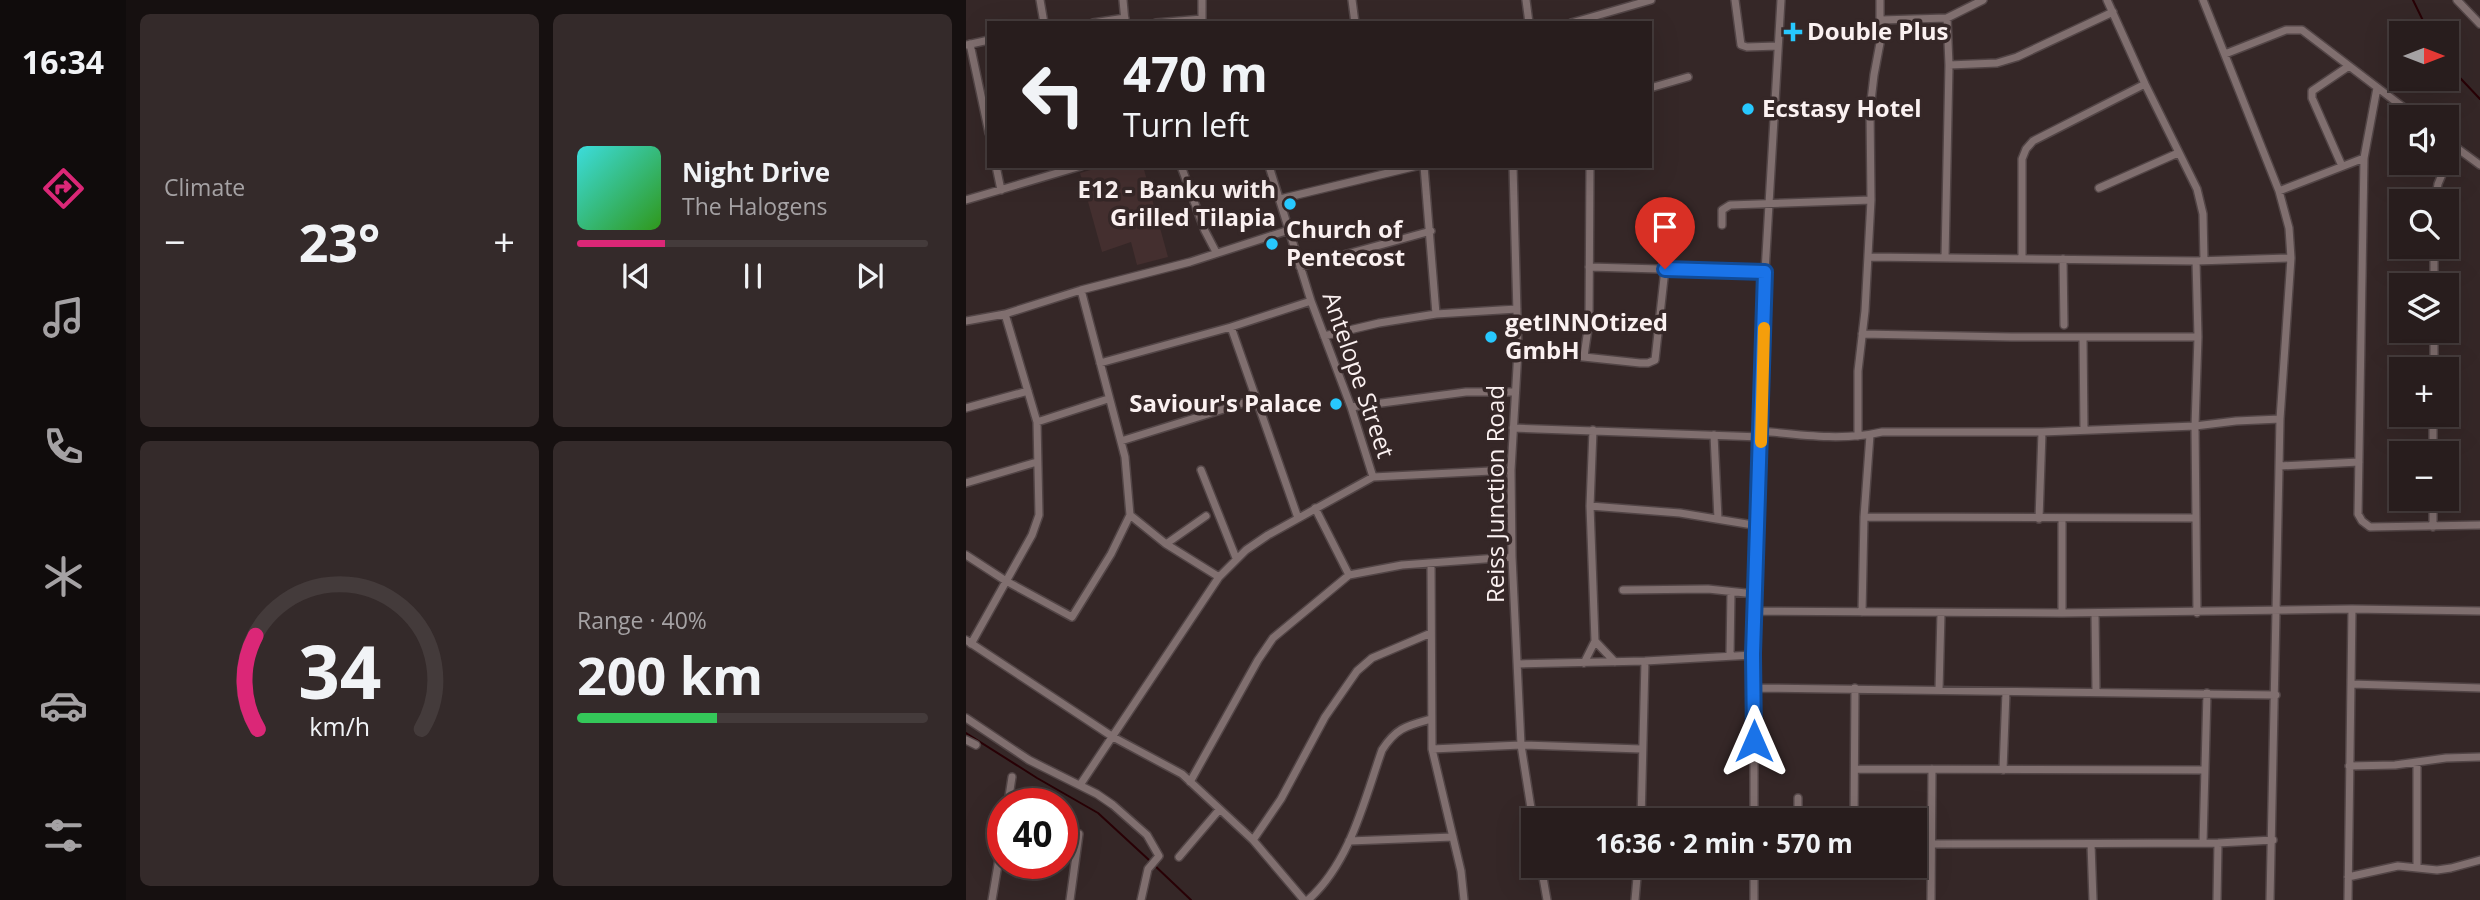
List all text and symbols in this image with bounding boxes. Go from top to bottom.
place label: Double Plus [1807,14,1948,47]
north arrow [2389,21,2459,91]
map controls [2389,21,2459,511]
marker: Double Plus [1785,24,1801,40]
text: 16:34 [22,40,104,83]
text: 470 m [1123,40,1268,106]
icon: left [1008,49,1099,140]
place label: Ecstasy Hotel [1762,91,1922,124]
marker: Ecstasy Hotel [1740,101,1756,117]
text: Turn left [1123,103,1249,146]
button: sound [2389,105,2459,175]
text: Night Drive [682,154,830,190]
icon: directions [39,164,88,213]
text: Climate [164,171,245,203]
place label: E12 - Banku with Grilled Tilapia [1078,172,1276,233]
button: search [2389,189,2459,259]
text: The Halogens [682,190,828,222]
marker: E12 - Banku with Grilled Tilapia [1282,196,1298,212]
pin [1635,197,1695,269]
text: 23° [299,206,380,277]
icon: arrive [1646,208,1684,246]
place label: Church of Pentecost [1286,212,1405,273]
text: − [164,215,186,267]
text: + [493,215,515,267]
marker: Church of Pentecost [1264,236,1280,252]
icon: previous [617,257,655,295]
icon: pause [734,257,772,295]
icon: next [851,257,889,295]
button: layers [2389,273,2459,343]
street label: Antelope Street [1316,287,1403,462]
icon: music [39,293,88,342]
place label: getINNOtized GmbH [1505,305,1668,366]
marker: getINNOtized GmbH [1483,329,1499,345]
button: + [2389,357,2459,427]
street label: Reiss Junction Road [1478,385,1511,603]
place label: Saviour's Palace [1129,386,1322,419]
marker: Saviour's Palace [1328,396,1344,412]
icon: phone [39,422,88,471]
button: − [2389,441,2459,511]
icon: climate [39,552,88,601]
text: Range · 40% [577,604,707,636]
text: 34 [298,622,381,721]
text: 200 km [577,639,763,710]
icon: car [39,681,88,730]
position arrow [1717,704,1791,778]
text: km/h [309,709,370,743]
speed limit sign: 40 [987,788,1078,879]
icon: filters [39,811,88,860]
text: 16:36 · 2 min · 570 m [1595,825,1853,861]

